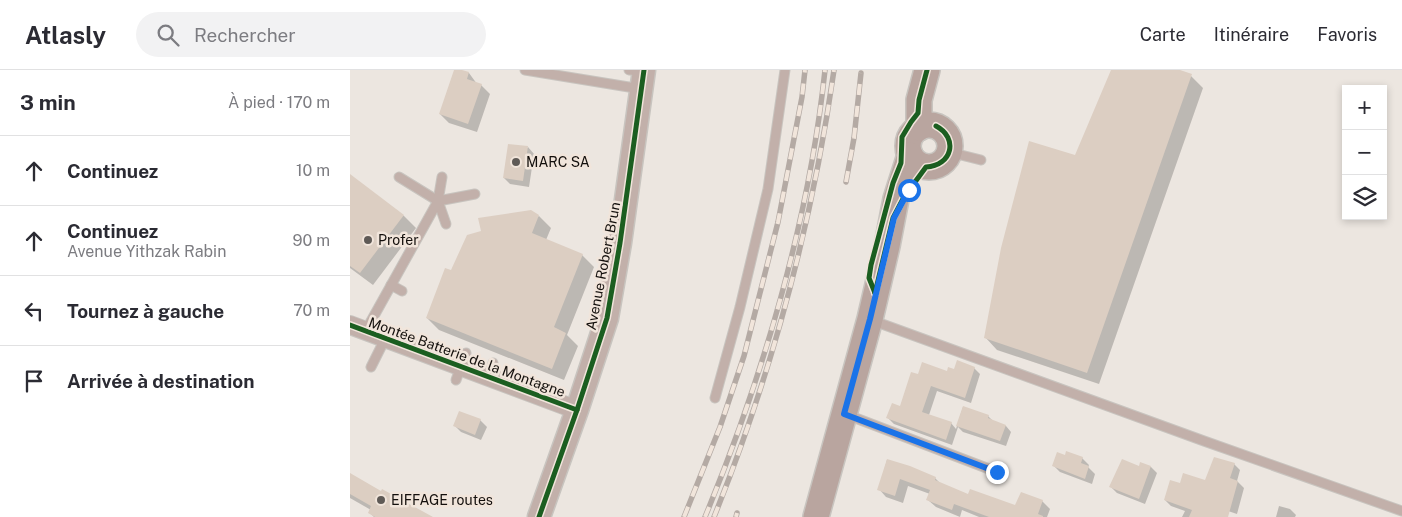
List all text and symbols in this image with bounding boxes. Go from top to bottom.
search box [136,12,486,57]
text: Atlasly [25,21,106,49]
icon: search [154,21,182,49]
text: Rechercher [194,24,296,46]
text: Carte [1140,24,1186,45]
text: Itinéraire [1214,24,1289,45]
text: Favoris [1317,24,1377,45]
map controls [1342,85,1387,220]
button: + [1342,85,1387,130]
text: 3 min [20,90,76,115]
text: À pied · 170 m [228,93,330,112]
button: − [1342,130,1387,175]
place label: MARC SA [526,154,590,170]
marker: MARC SA [510,156,522,168]
icon: ahead [20,157,48,185]
text: Continuez [67,160,158,182]
text: 10 m [296,161,330,180]
button: layers [1342,175,1387,220]
route start [898,179,921,202]
street label: Avenue Robert Brun [583,201,623,331]
text: Continuez [67,220,158,242]
icon: ahead [20,227,48,255]
text: 90 m [293,231,330,250]
place label: Profer [378,232,419,248]
marker: Profer [362,234,374,246]
text: Avenue Yithzak Rabin [67,242,226,261]
icon: left [20,297,48,325]
text: Tournez à gauche [67,300,224,322]
text: 70 m [293,301,330,320]
street label: Montée Batterie de la Montagne [367,314,568,400]
icon: arrive [20,367,48,395]
text: Arrivée à destination [67,370,255,392]
route end [986,461,1009,484]
place label: EIFFAGE routes [391,492,493,508]
marker: EIFFAGE routes [375,494,387,506]

